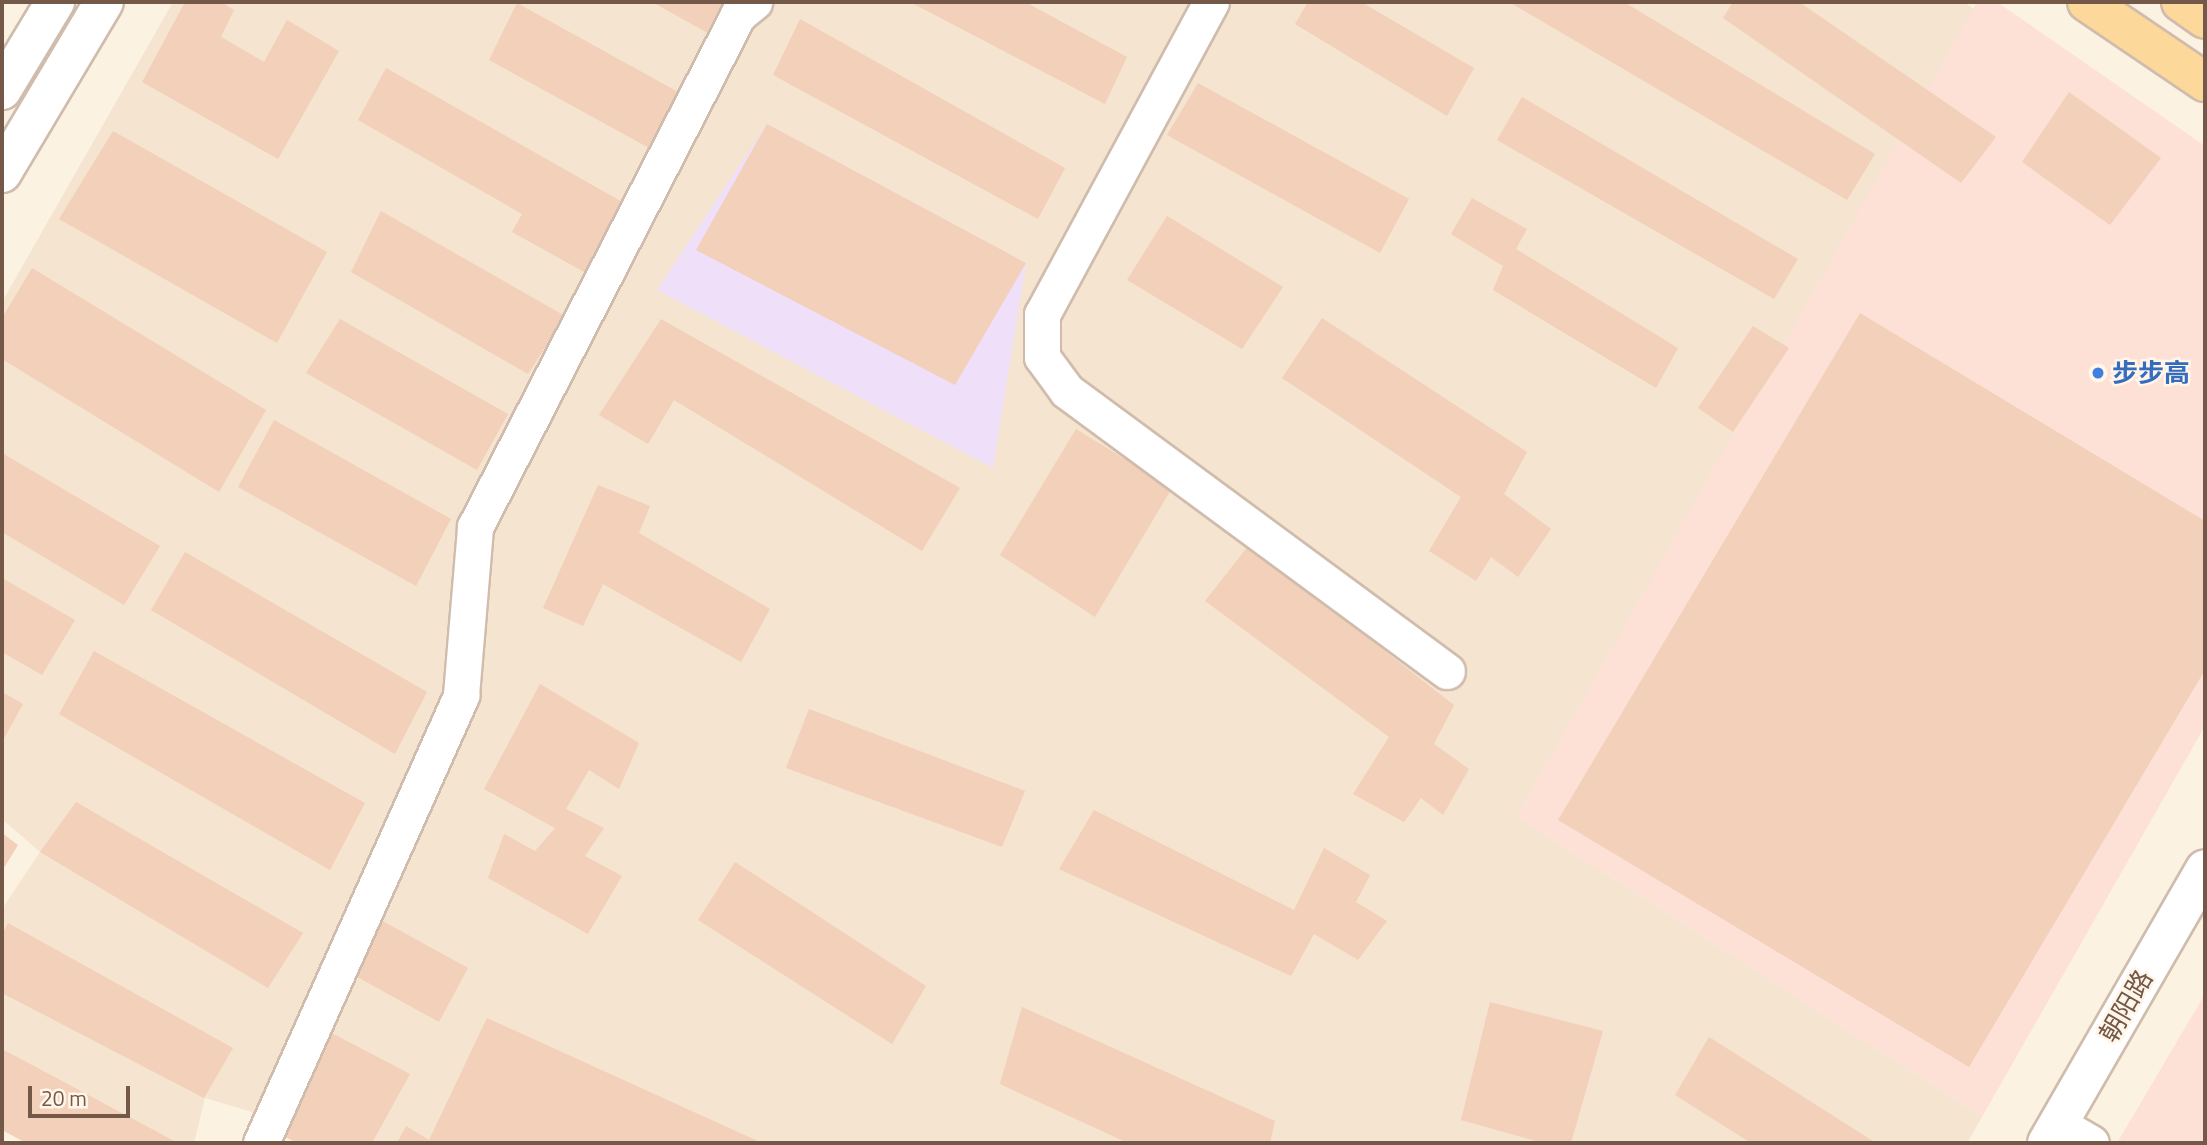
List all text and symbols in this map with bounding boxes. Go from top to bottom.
place label: 步步高 [2112,357,2190,389]
marker: 步步高 [2090,365,2106,381]
street label: 朝阳路 [2093,964,2159,1048]
scale bar [32,1072,133,1116]
text: 20 m [41,1082,87,1114]

